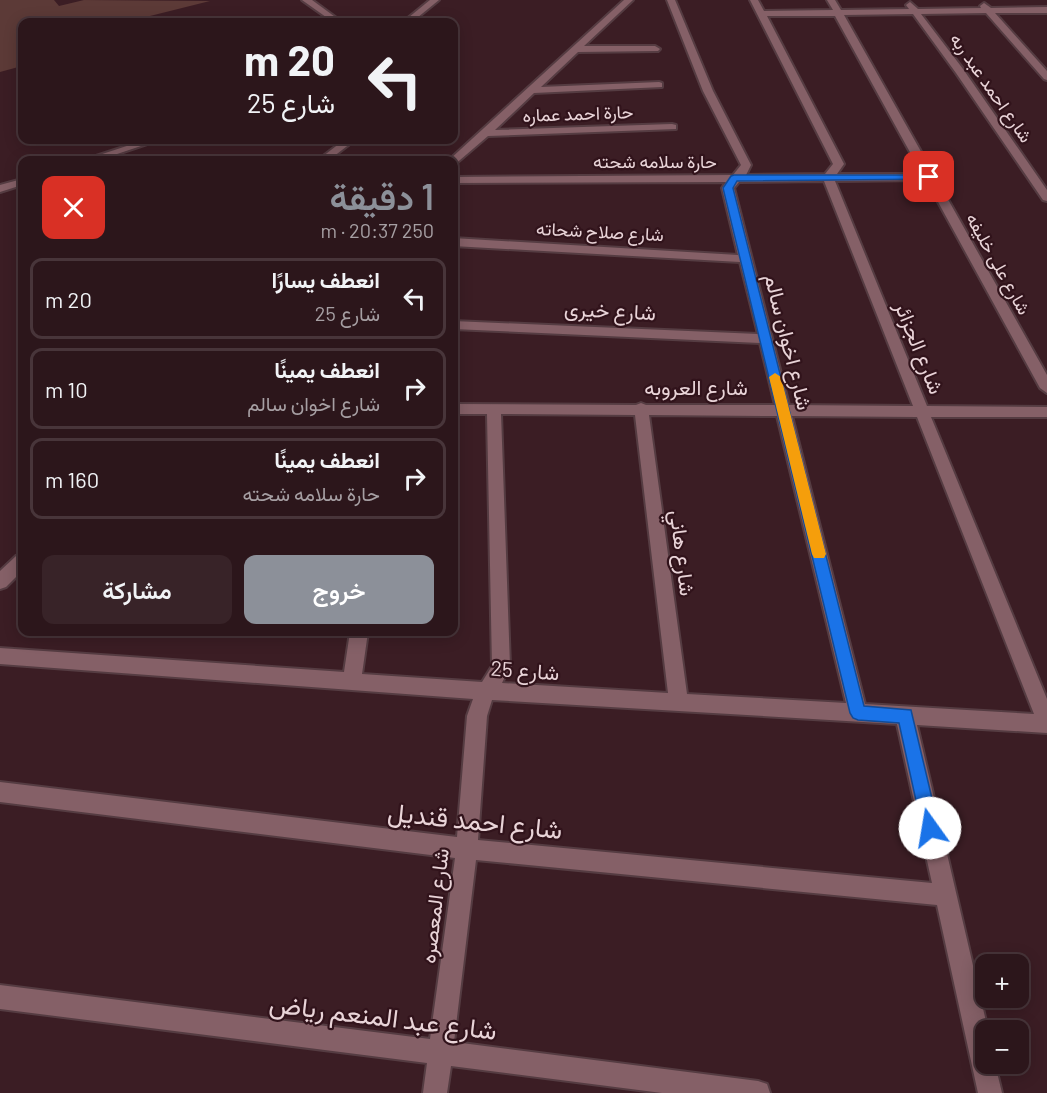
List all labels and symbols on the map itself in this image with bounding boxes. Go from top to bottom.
street label: شارع احمد عبد ربه [944,28,1038,148]
street label: حارة احمد عماره [522,100,634,127]
street label: حارة سلامه شحته [593,150,717,173]
pin [903,151,954,202]
street label: شارع على خليفه [960,209,1036,319]
street label: شارع صلاح شحاته [536,217,664,247]
street label: شارع اخوان سالم [758,271,818,413]
street label: شارع خيرى [563,295,657,327]
street label: شارع الجزائر [887,296,950,399]
street label: شارع العروبه [644,374,748,402]
street label: شارع هاني [660,509,701,598]
street label: شارع 25 [490,655,560,687]
street label: شارع احمد قنديل [386,795,564,848]
position arrow [898,796,962,860]
street label: شارع المعصره [414,847,456,965]
street label: شارع عبد المنعم رياض [267,986,499,1049]

